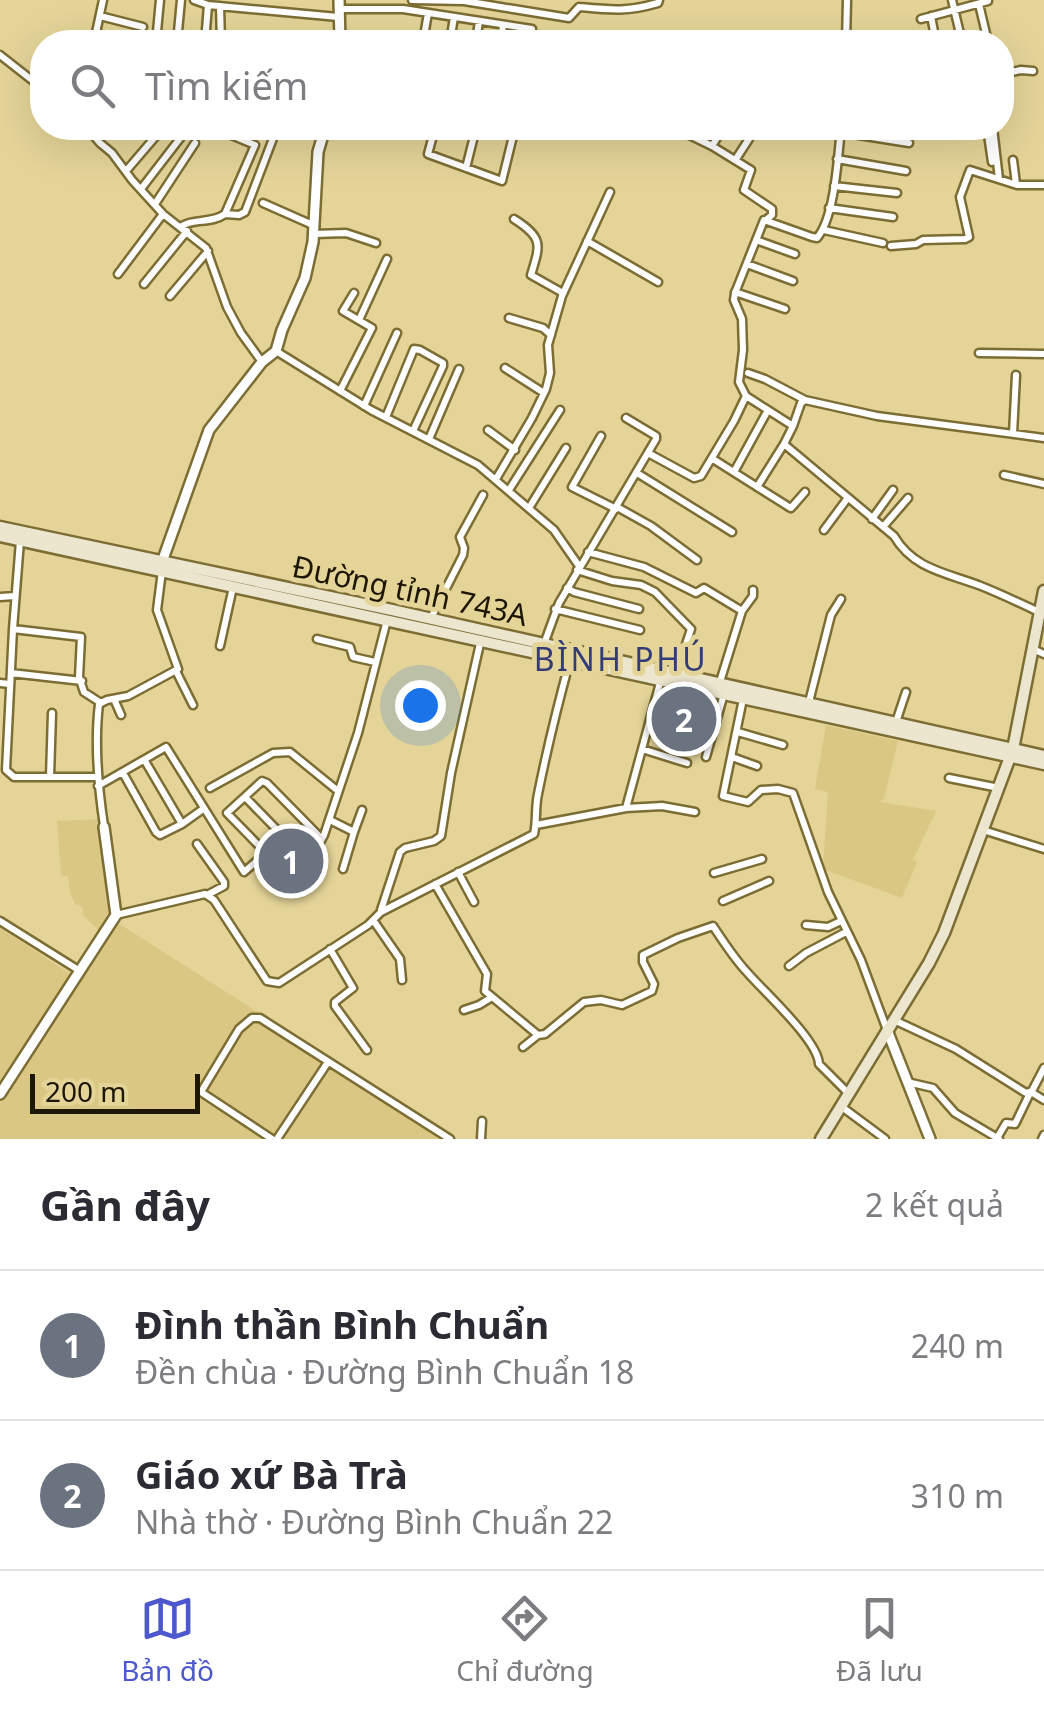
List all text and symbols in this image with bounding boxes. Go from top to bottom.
search box [30,30,1014,140]
icon: search [65,58,120,113]
text: Tìm kiếm [145,59,308,111]
street label: Đường tỉnh 743A [289,545,532,635]
district label: BÌNH PHÚ [534,637,708,680]
your location [395,680,446,731]
pin: 2 [652,682,716,756]
pin: 1 [258,824,324,898]
scale bar [30,1069,200,1114]
text: 200 m [45,1072,127,1110]
text: Gần đây [40,1176,210,1233]
text: 2 kết quả [865,1183,1004,1226]
text: Đình thần Bình Chuẩn [135,1298,549,1350]
text: 1 [63,1324,82,1367]
text: 240 m [911,1324,1004,1367]
text: Đền chùa · Đường Bình Chuẩn 18 [135,1350,634,1393]
text: Giáo xứ Bà Trà [135,1448,408,1500]
text: 2 [63,1474,82,1517]
text: 310 m [911,1474,1004,1517]
text: Nhà thờ · Đường Bình Chuẩn 22 [135,1500,613,1543]
tab: Bản đồ [121,1591,214,1689]
tab: Chỉ đường [456,1591,594,1689]
tab: Đã lưu [836,1591,923,1689]

